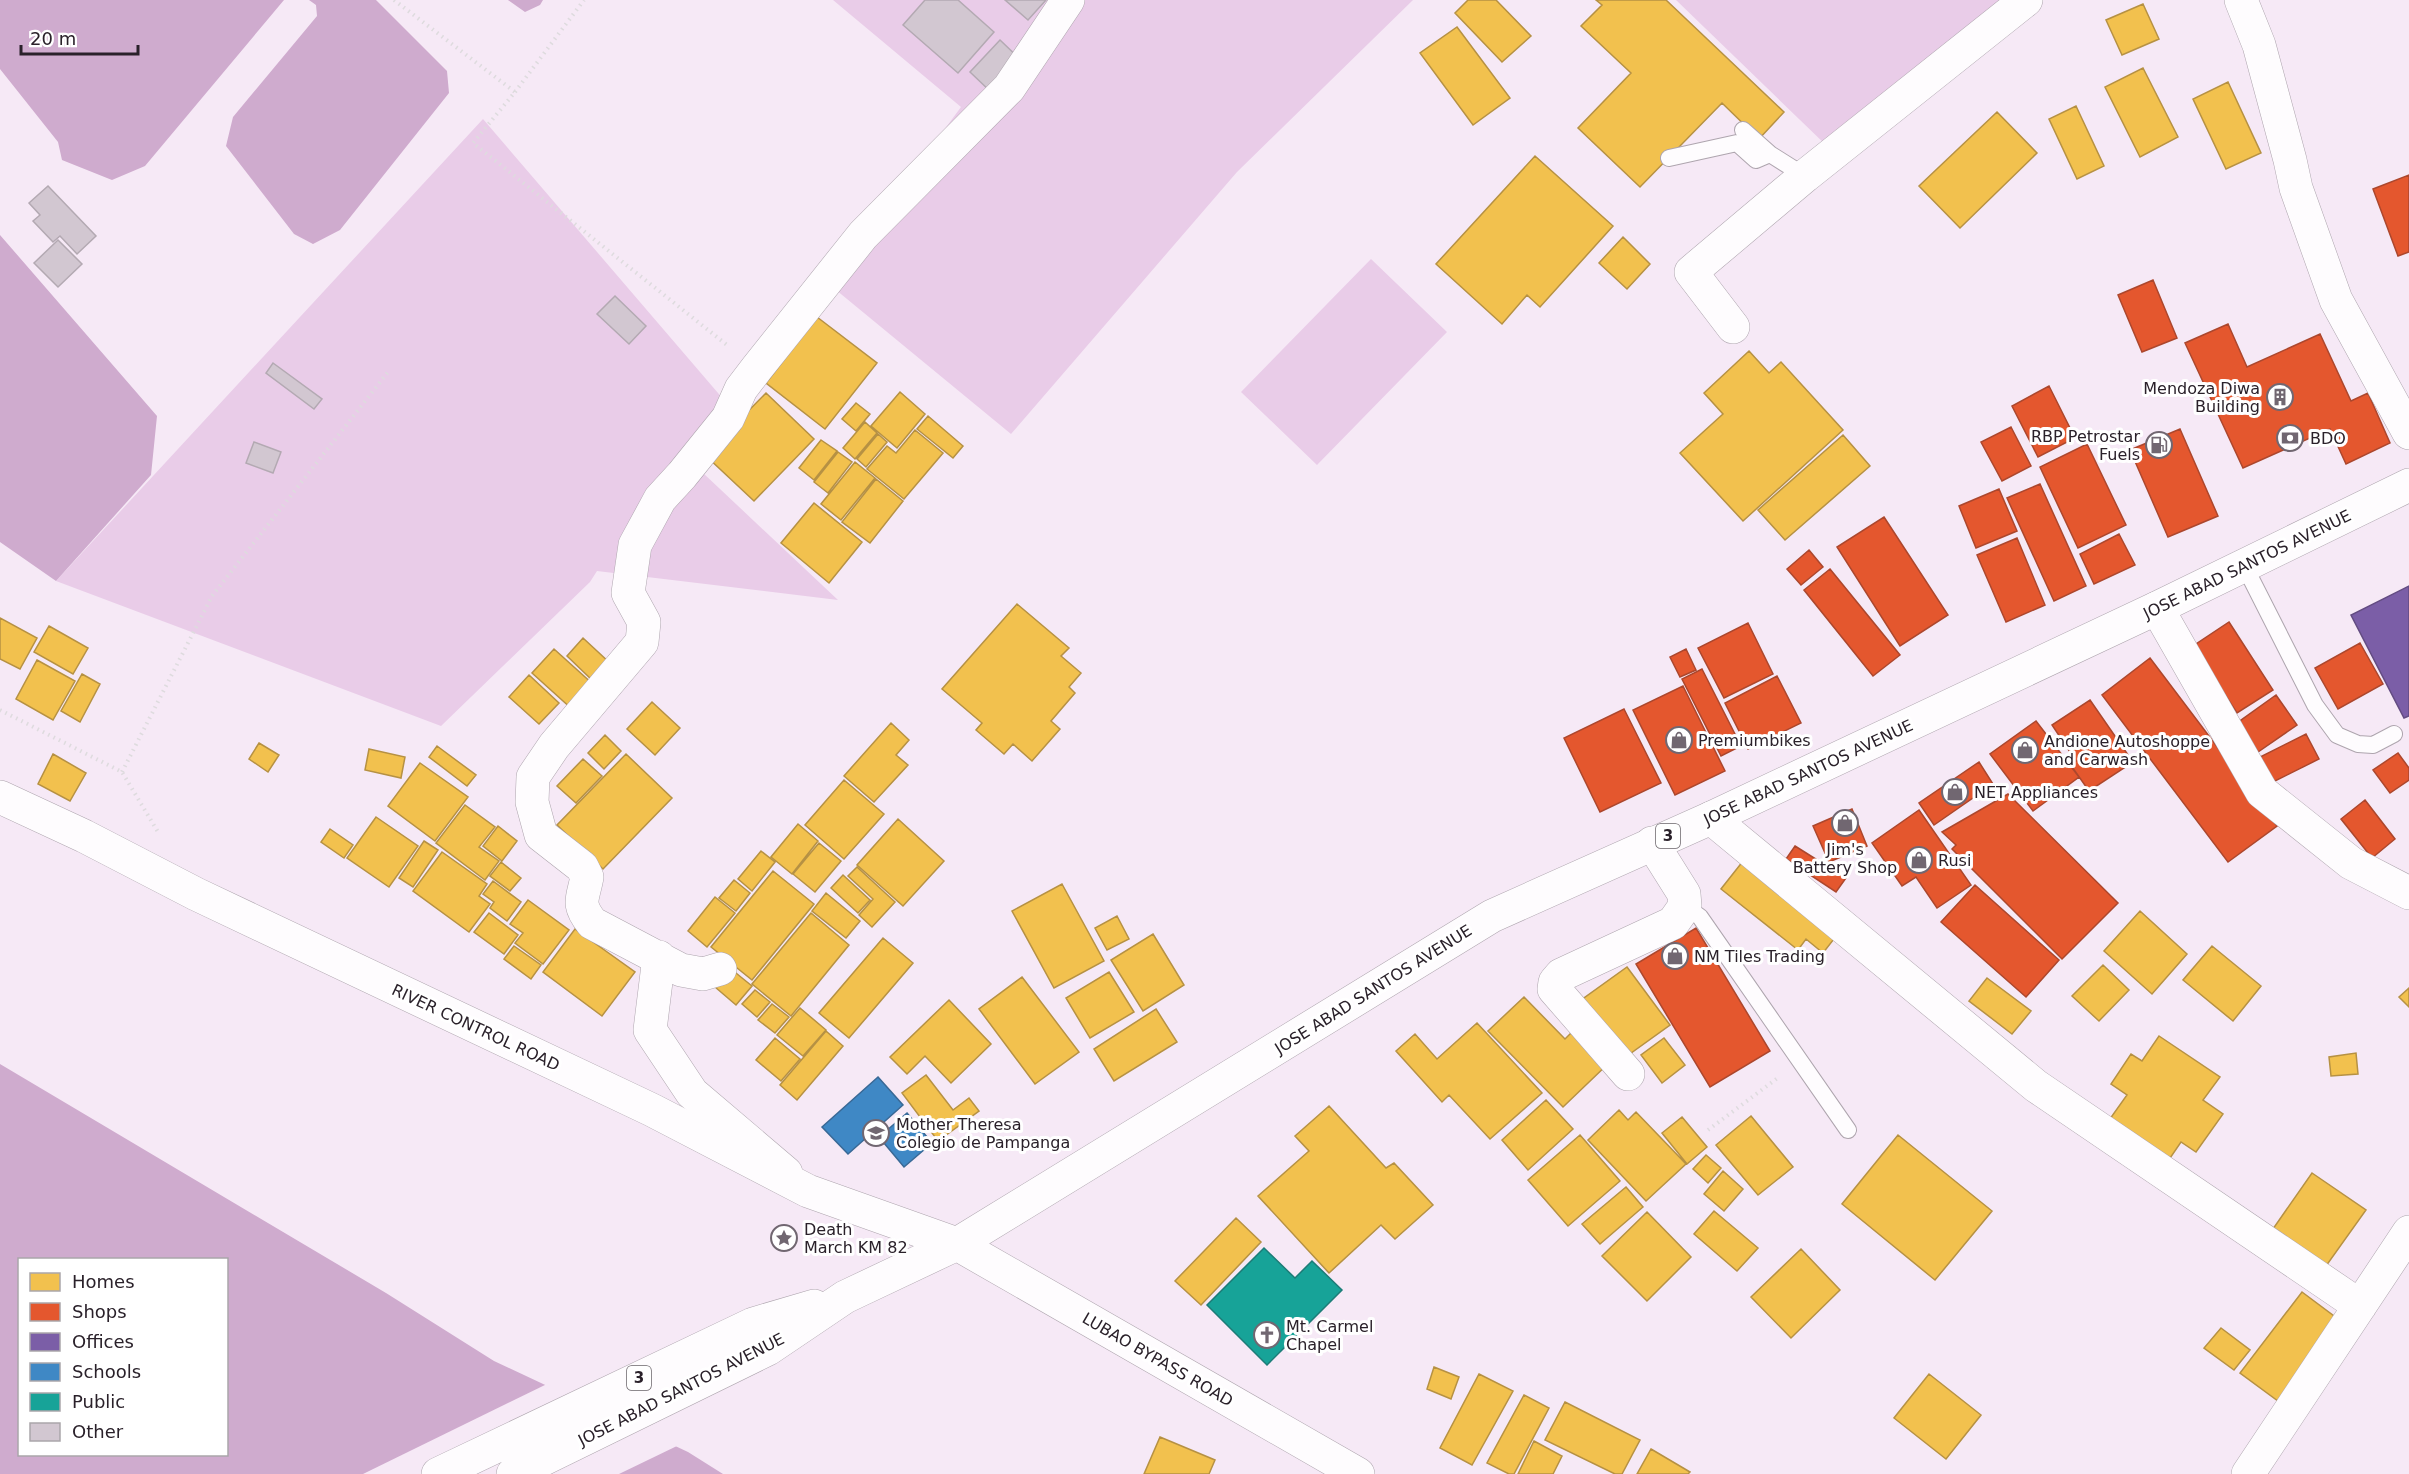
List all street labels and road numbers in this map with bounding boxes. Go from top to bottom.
street label: JOSE ABAD SANTOS AVENUE [2139,506,2354,624]
street label: JOSE ABAD SANTOS AVENUE [1700,716,1916,830]
road number: 3 [1656,824,1680,848]
street label: JOSE ABAD SANTOS AVENUE [1270,921,1475,1059]
street label: RIVER CONTROL ROAD [389,980,563,1075]
street label: LUBAO BYPASS ROAD [1079,1309,1236,1410]
street label: JOSE ABAD SANTOS AVENUE [574,1329,787,1450]
road number: 3 [627,1366,651,1390]

